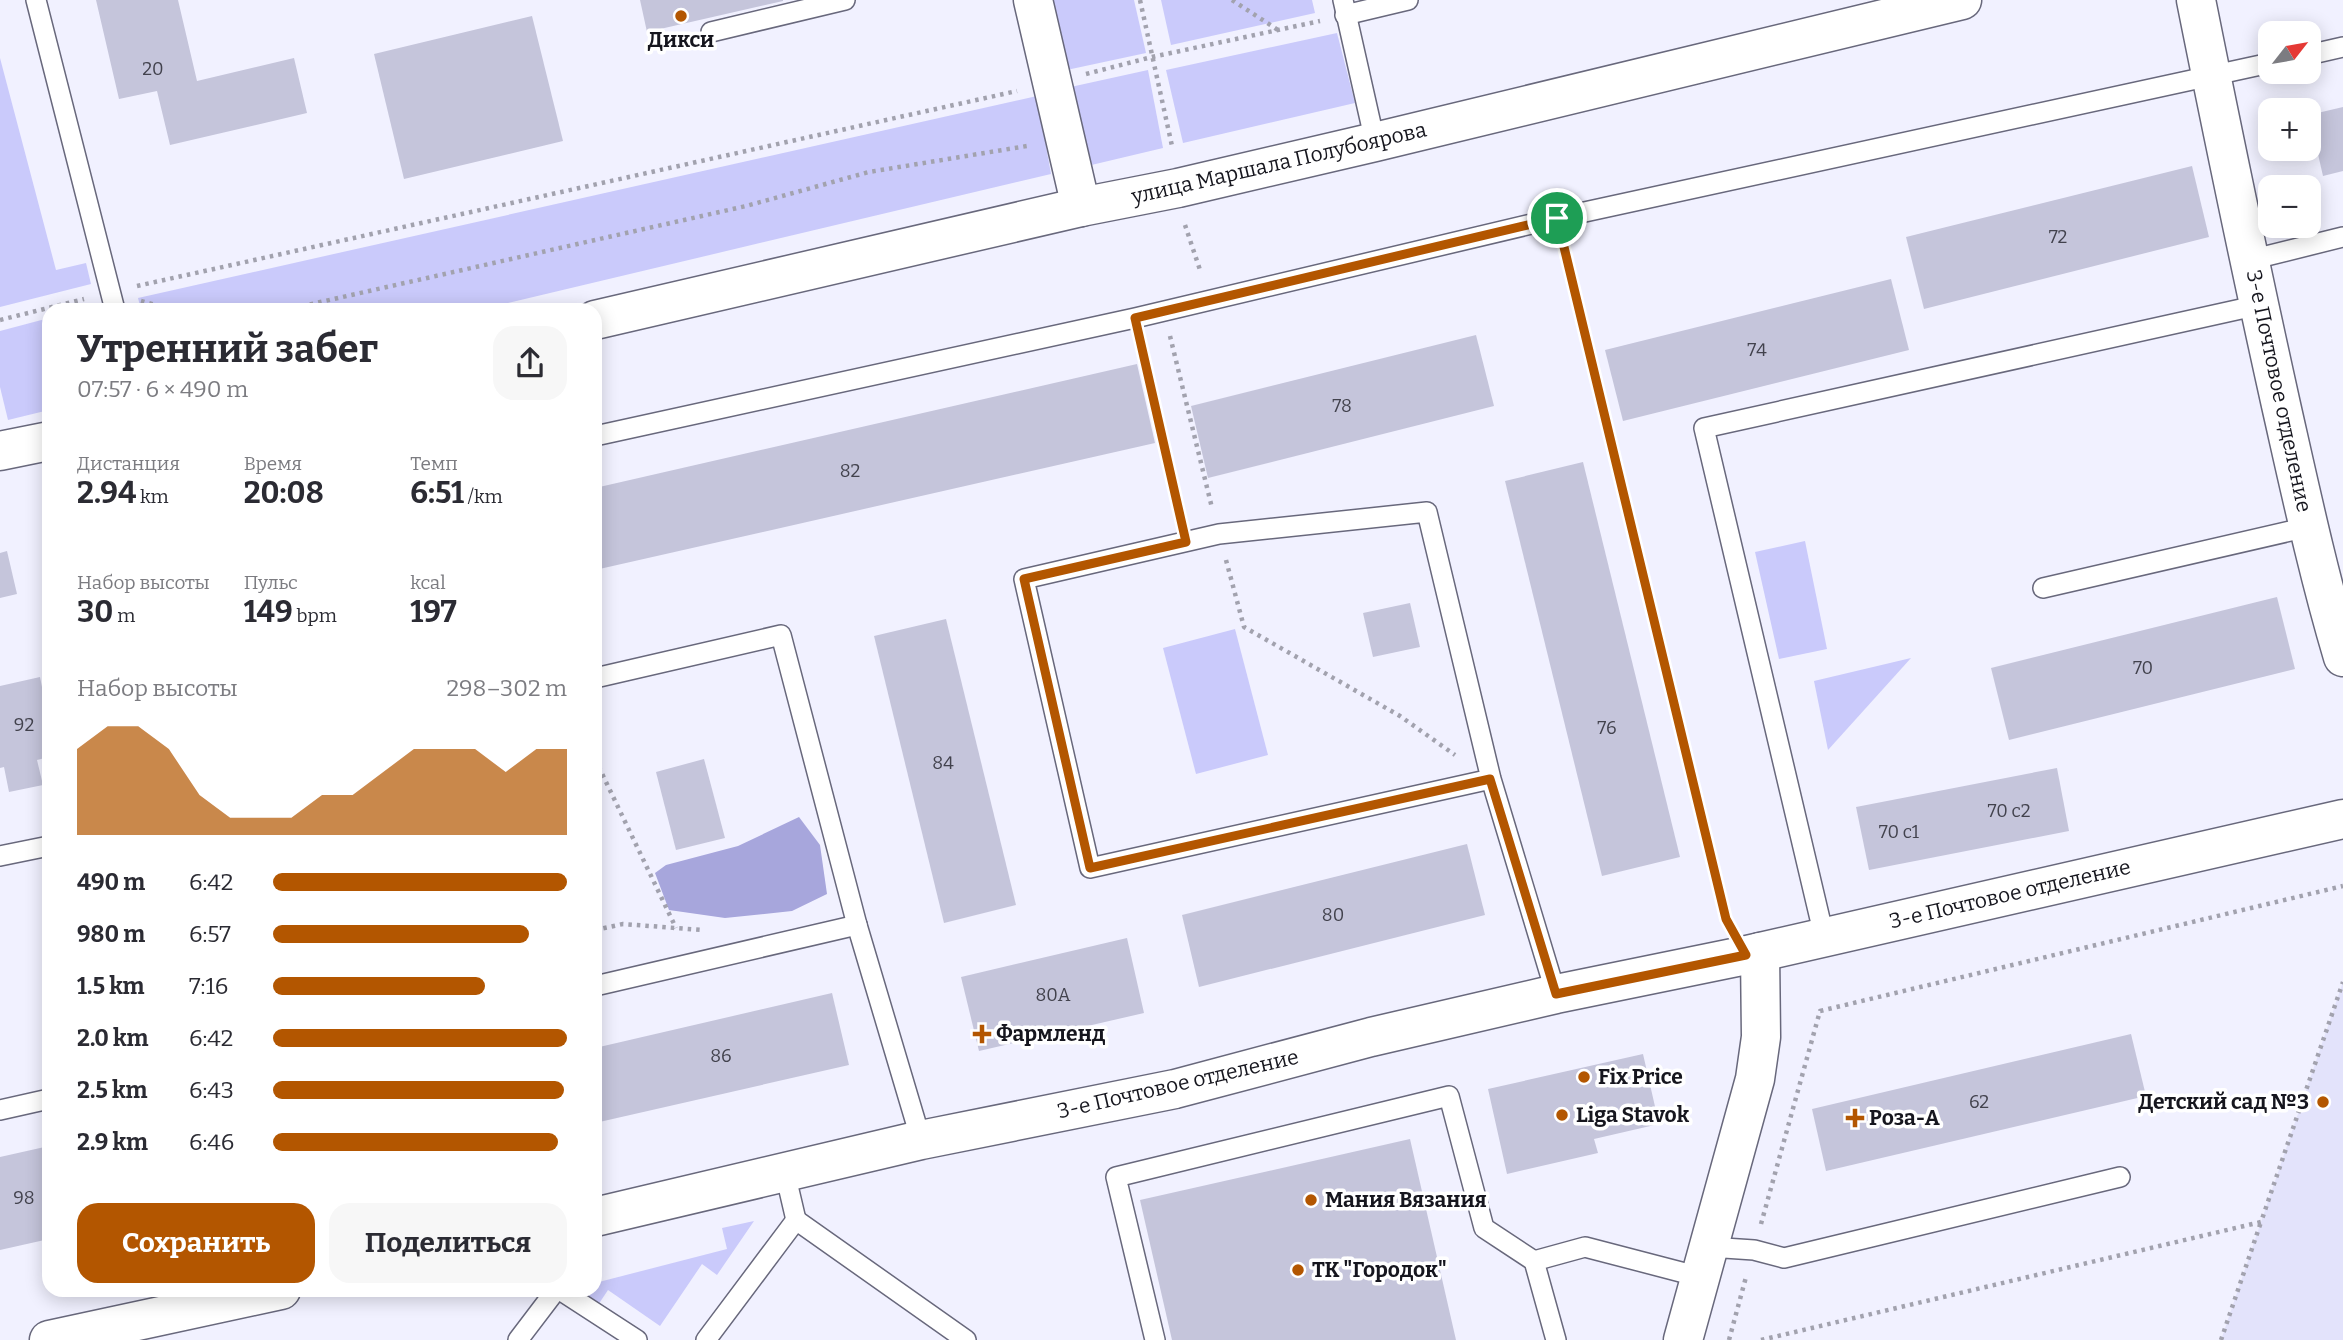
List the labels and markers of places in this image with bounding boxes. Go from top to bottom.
marker: Дикси [673,8,689,24]
place label: Дикси [648,27,714,53]
pin [1527,188,1587,248]
place label: Фармленд [996,1021,1106,1047]
marker: Фармленд [974,1026,990,1042]
place label: Fix Price [1598,1064,1683,1090]
marker: Fix Price [1576,1069,1592,1085]
place label: Детский сад №3 [2138,1089,2309,1115]
marker: Детский сад №3 [2315,1094,2331,1110]
place label: Liga Stavok [1576,1102,1690,1128]
place label: Роза-А [1869,1105,1940,1131]
marker: Liga Stavok [1554,1107,1570,1123]
marker: Роза-А [1847,1110,1863,1126]
place label: Мания Вязания [1325,1187,1487,1213]
marker: Мания Вязания [1303,1192,1319,1208]
place label: ТК "Городок" [1312,1257,1447,1283]
marker: ТК "Городок" [1290,1262,1306,1278]

